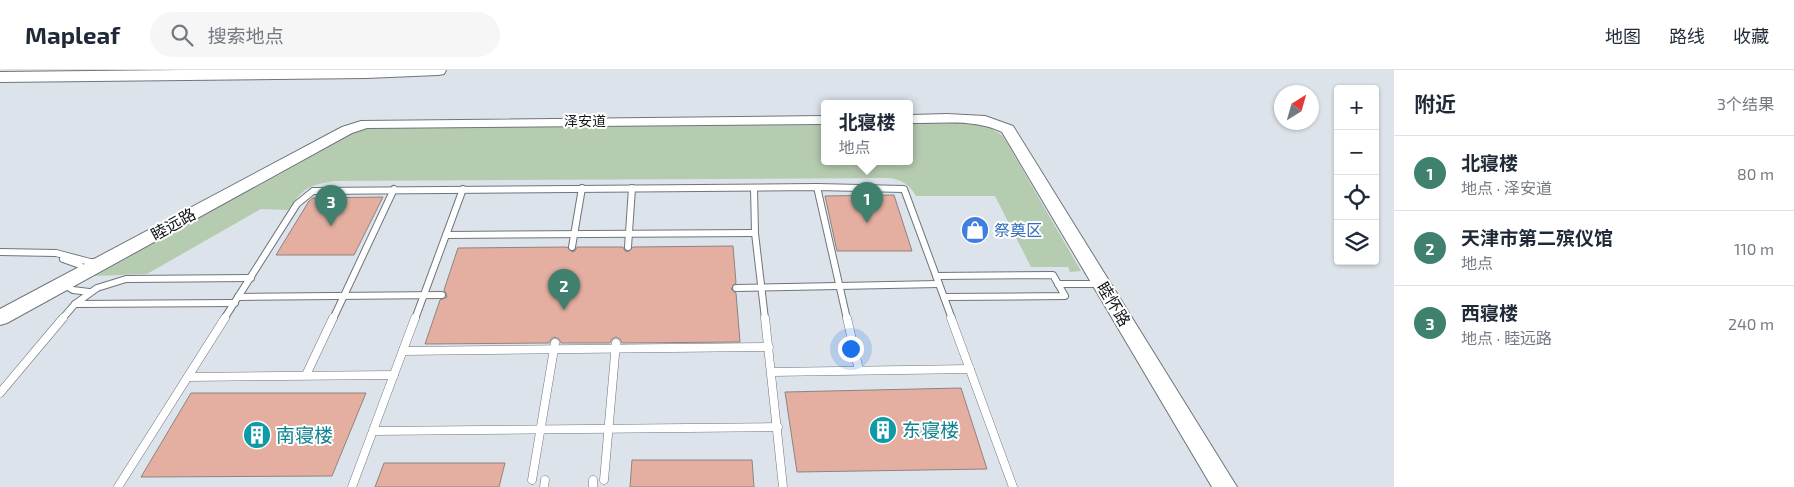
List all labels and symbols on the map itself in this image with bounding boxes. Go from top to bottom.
north arrow [1274,85,1319,130]
street label: 泽安道 [564,112,606,129]
pin: 1 [851,182,883,223]
pin: 3 [315,185,347,226]
street label: 睦远路 [147,204,198,244]
shop icon: 祭奠区 [960,215,990,245]
place label: 祭奠区 [994,220,1042,239]
pin: 2 [548,269,580,310]
street label: 睦怀路 [1094,278,1135,329]
your location [838,336,864,362]
building icon: 东寝楼 [868,415,898,445]
place label: 东寝楼 [902,418,959,441]
building icon: 南寝楼 [242,420,272,450]
place label: 南寝楼 [276,423,333,446]

